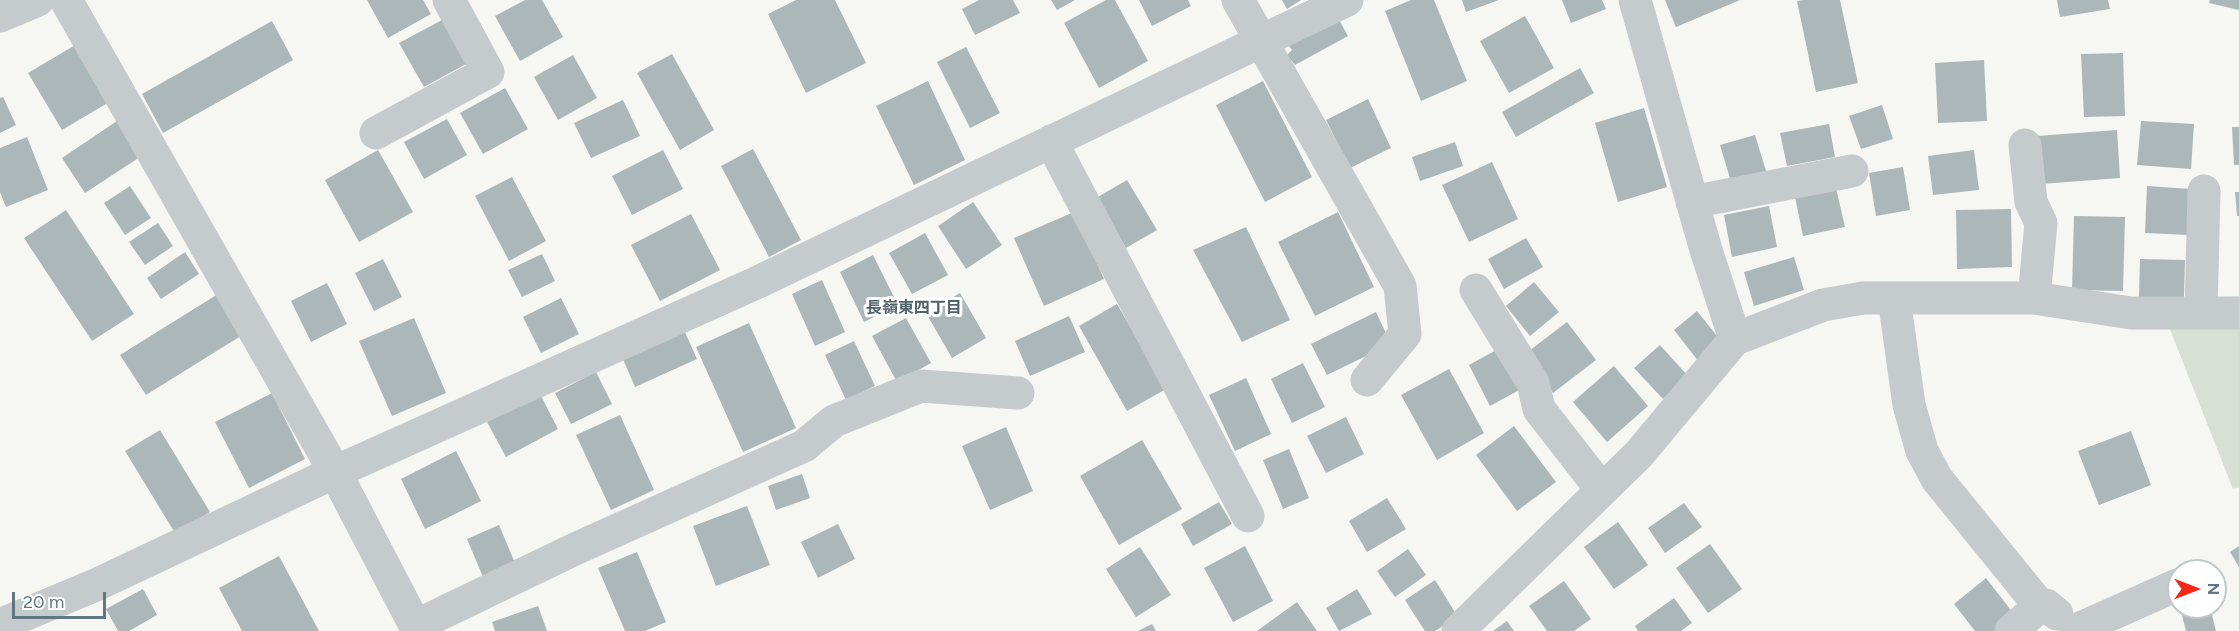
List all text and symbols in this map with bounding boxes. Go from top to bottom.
district label: 長嶺東四丁目 [866,298,962,318]
north arrow [2167,559,2227,619]
scale bar [15,580,110,618]
text: N [2204,583,2223,595]
text: 20 m [23,591,64,613]

